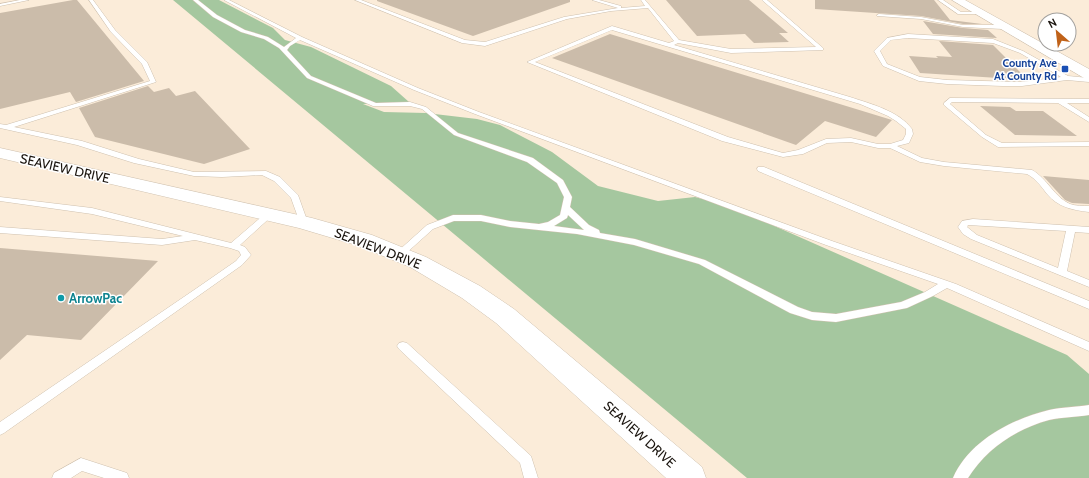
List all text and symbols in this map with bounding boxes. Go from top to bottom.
north arrow [1037,12,1077,52]
text: N [1046,15,1059,31]
place label: County Ave At County Rd [994,56,1057,83]
marker: County Ave At County Rd [1060,64,1070,74]
street label: SEAVIEW DRIVE [19,150,111,186]
street label: SEAVIEW DRIVE [332,224,424,272]
place label: ArrowPac [69,290,122,306]
marker: ArrowPac [56,293,66,303]
street label: SEAVIEW DRIVE [601,397,679,471]

